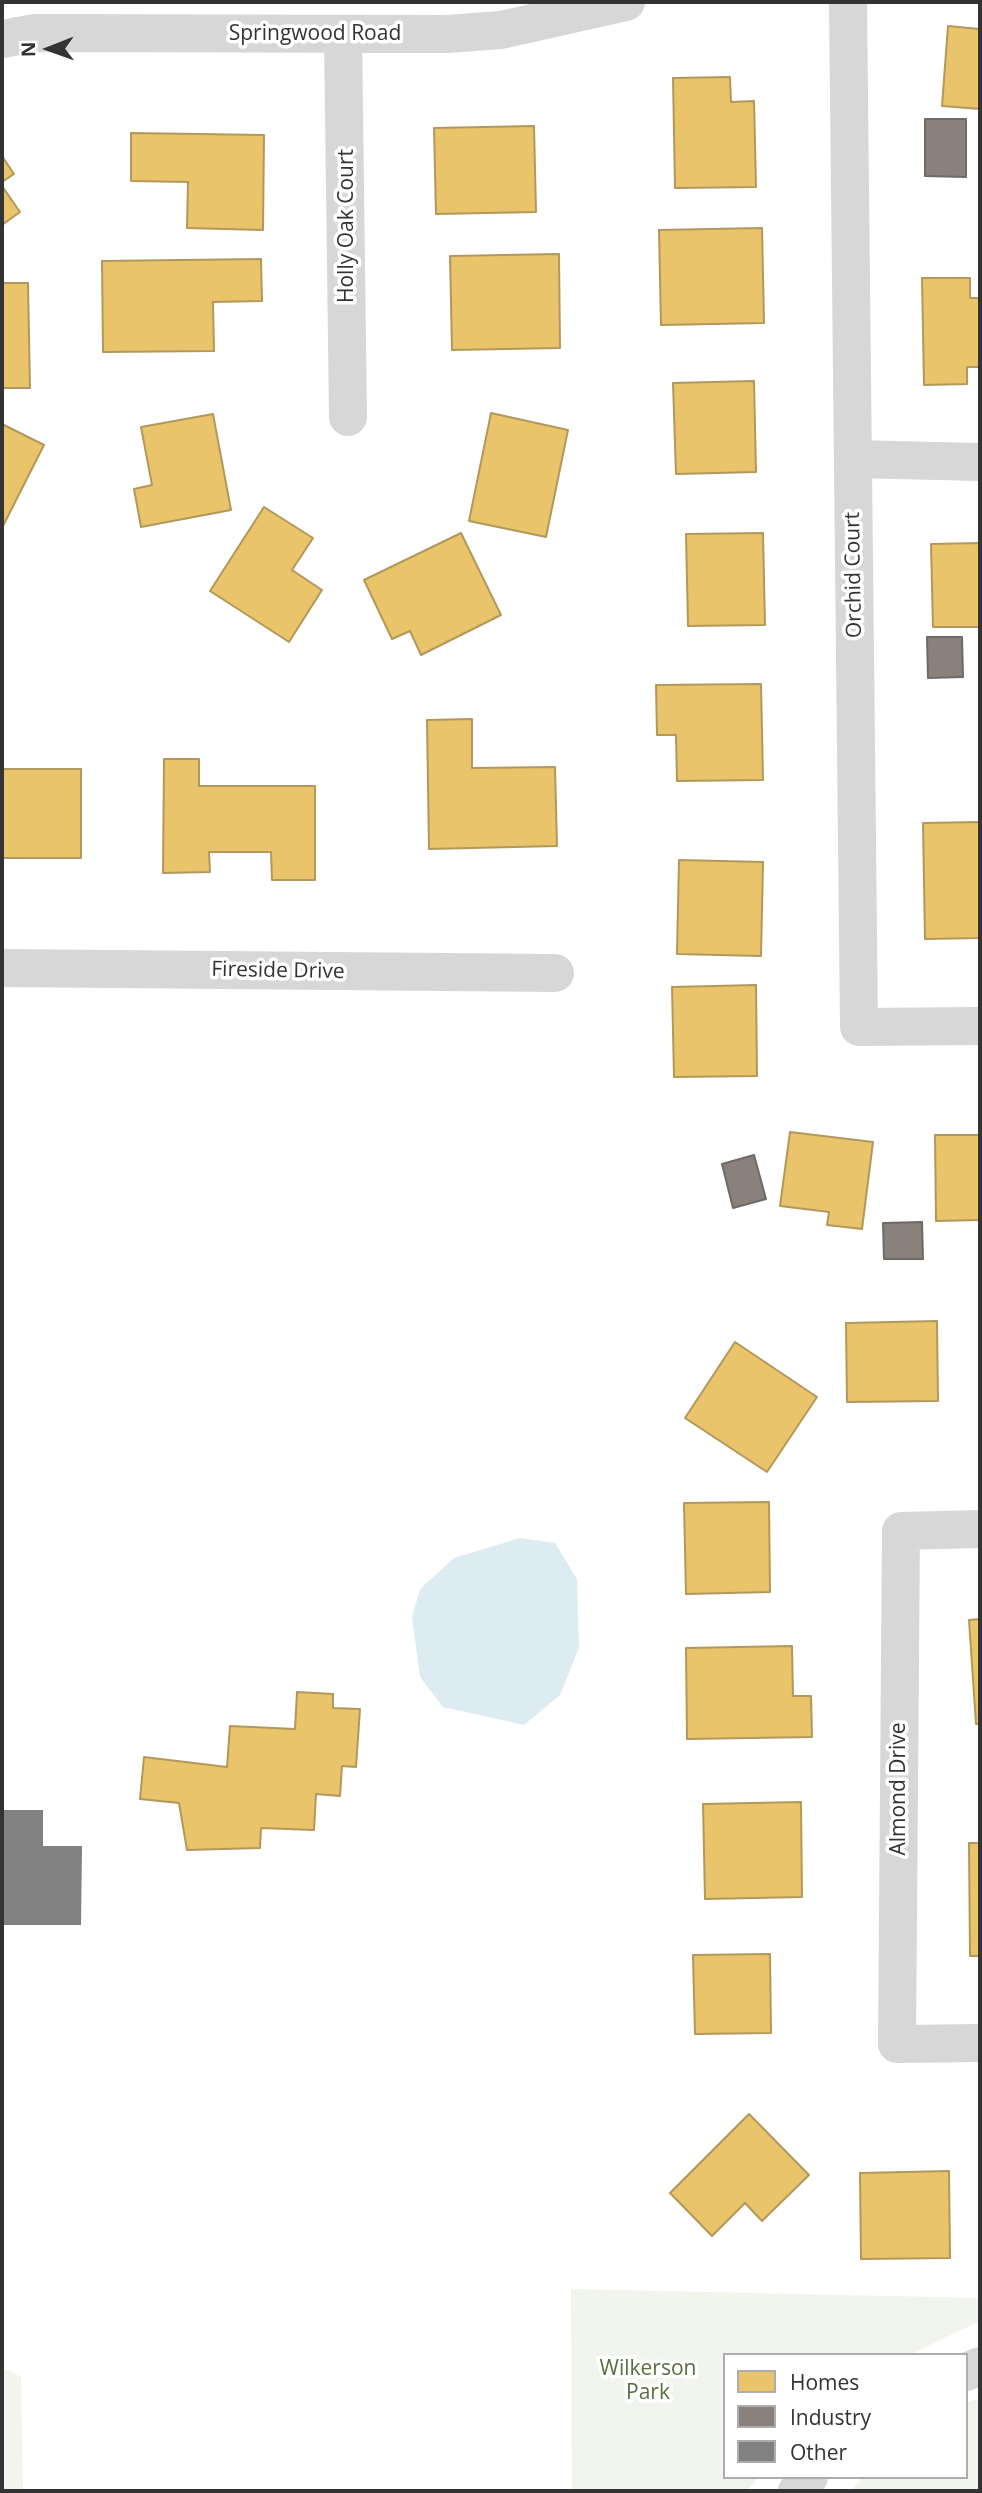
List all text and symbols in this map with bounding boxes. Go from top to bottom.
north arrow [14,14,84,84]
street label: Springwood Road [229,21,401,47]
text: N [15,41,41,57]
street label: Holly Oak Court [334,149,360,303]
street label: Orchid Court [840,512,868,638]
street label: Fireside Drive [211,957,345,985]
street label: Almond Drive [886,1722,912,1856]
legend [723,2353,968,2479]
park label: Wilkerson Park [600,2356,696,2406]
text: Homes [790,2368,859,2396]
text: Industry [790,2403,871,2431]
text: Other [790,2438,847,2466]

